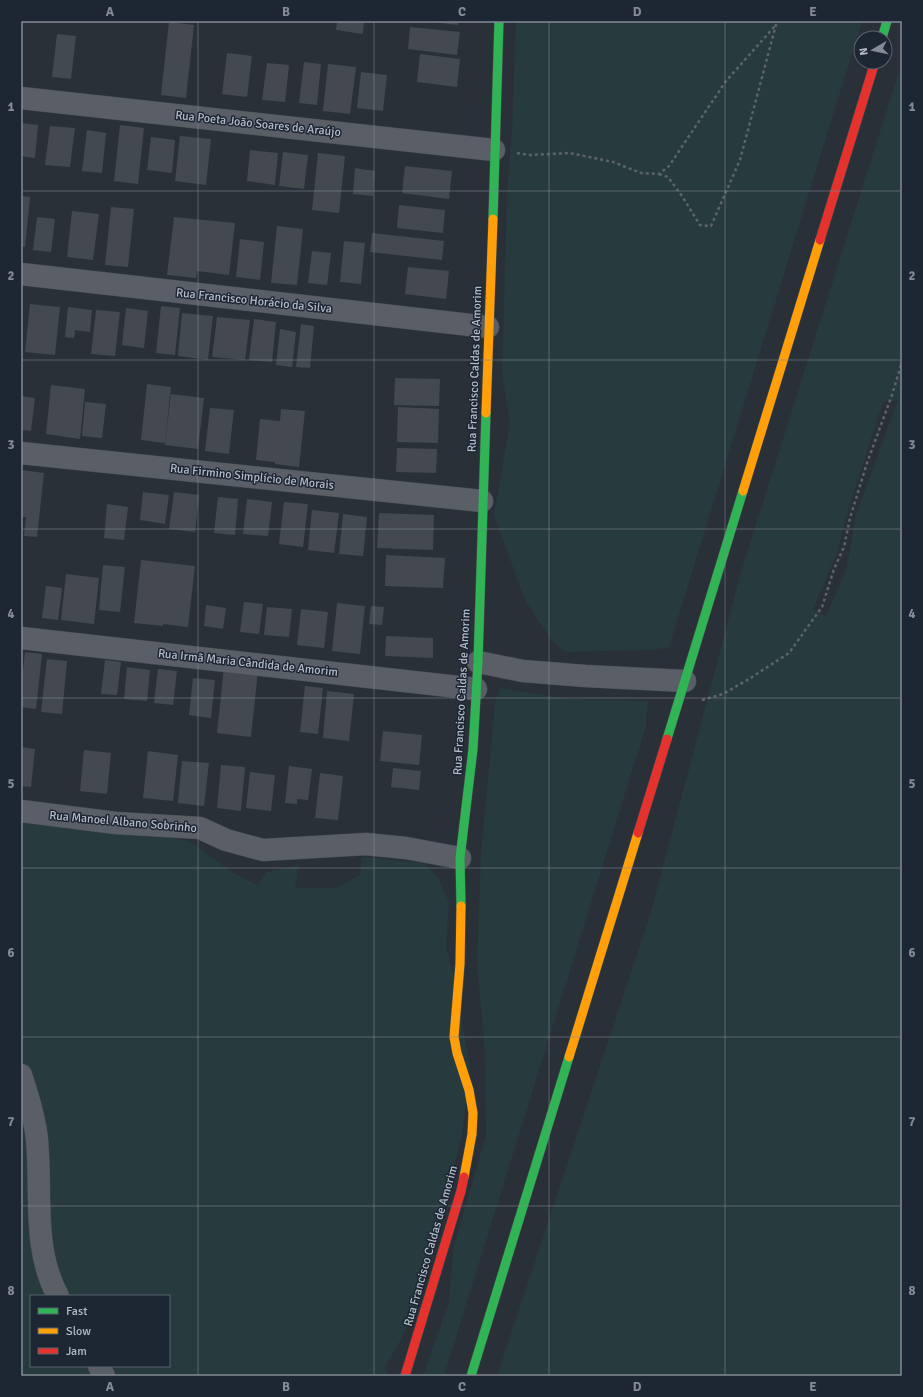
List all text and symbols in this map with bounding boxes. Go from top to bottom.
text: A [106,4,115,20]
text: B [282,4,290,20]
text: C [458,4,466,20]
text: D [633,4,642,20]
text: E [809,4,817,20]
north arrow [853,30,893,70]
text: N [857,47,871,56]
text: 1 [7,99,15,115]
text: 1 [908,99,916,115]
street label: Rua Poeta João Soares de Araújo [174,108,342,140]
text: 2 [7,268,15,284]
text: 2 [908,268,916,284]
street label: Rua Francisco Horácio da Silva [175,285,333,317]
street label: Rua Francisco Caldas de Amorim [465,286,485,452]
text: 3 [7,437,15,453]
text: 3 [908,437,916,453]
street label: Rua Firmino Simplício de Morais [169,461,335,493]
text: 4 [7,606,15,622]
text: 4 [908,606,916,622]
street label: Rua Francisco Caldas de Amorim [450,608,474,776]
street label: Rua Irmã Maria Cândida de Amorim [157,646,339,680]
text: 5 [7,776,15,792]
text: 5 [908,776,916,792]
street label: Rua Manoel Albano Sobrinho [49,808,197,836]
text: 6 [7,945,15,961]
text: 6 [908,945,916,961]
text: 7 [7,1114,15,1130]
text: 7 [908,1114,916,1130]
street label: Rua Francisco Caldas de Amorim [401,1164,461,1328]
text: 8 [7,1283,15,1299]
text: 8 [908,1283,916,1299]
legend [30,1295,170,1367]
text: Fast [66,1304,87,1319]
text: Slow [66,1324,91,1339]
text: Jam [66,1344,87,1359]
text: A [106,1379,115,1395]
text: B [282,1379,290,1395]
text: C [458,1379,466,1395]
text: D [633,1379,642,1395]
text: E [809,1379,817,1395]

